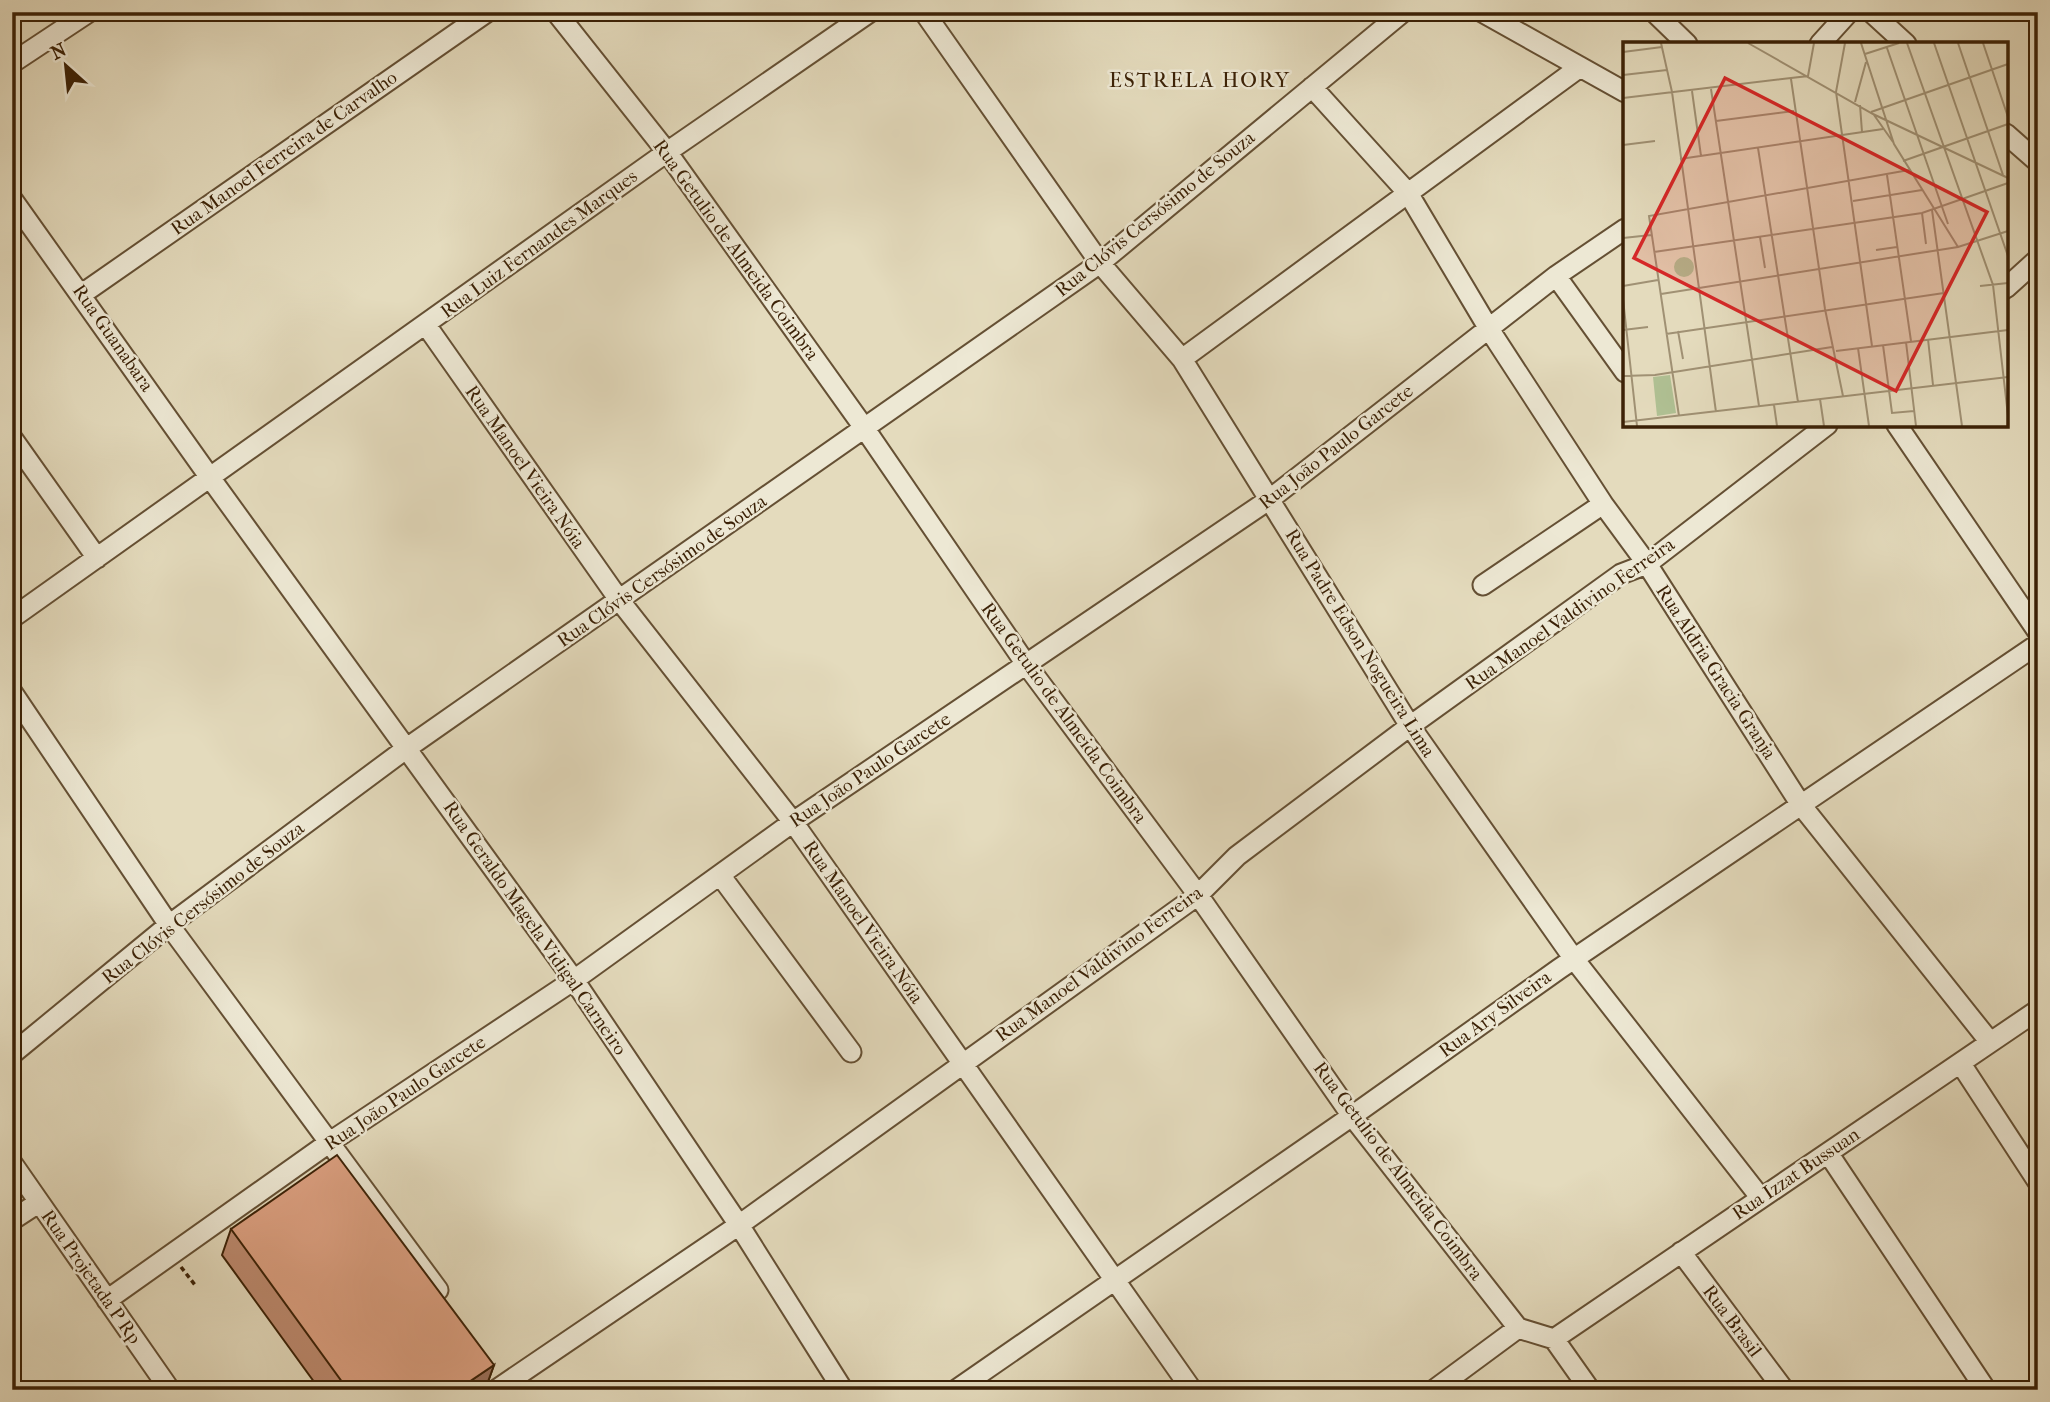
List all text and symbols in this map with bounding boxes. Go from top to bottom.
north arrow [32,32,102,102]
text: N [47,38,71,65]
inset map [1623,42,2008,427]
street label: Rua Manoel Ferreira de Carvalho [167,66,402,240]
district label: ESTRELA HORY [1109,68,1291,92]
street label: Rua Clóvis Cersósimo de Souza [1051,126,1259,301]
street label: Rua Getulio de Almeida Coimbra [649,135,824,365]
street label: Rua Luiz Fernandes Marques [436,165,642,323]
street label: Rua Guanabara [68,280,158,396]
street label: Rua João Paulo Garcete [1254,380,1418,514]
street label: Rua Manoel Vieira Nóia [460,381,590,553]
street label: Rua Clóvis Cersósimo de Souza [553,490,771,652]
street label: Rua Padre Edson Nogueira Lima [1280,525,1440,761]
street label: Rua Manoel Valdivino Ferreira [1461,533,1679,695]
street label: Rua Aldria Gracia Granja [1651,581,1781,764]
street label: Rua Getulio de Almeida Coimbra [977,598,1152,828]
street label: Rua João Paulo Garcete [785,708,955,832]
street label: Rua Geraldo Magela Vidigal Carneiro [439,797,632,1059]
street label: Rua Clóvis Cersósimo de Souza [98,817,309,989]
street label: Rua Manoel Vieira Nóia [798,836,928,1008]
street label: Rua Manoel Valdivino Ferreira [991,881,1207,1047]
street label: Rua Ary Silveira [1435,966,1555,1062]
street label: Rua João Paulo Garcete [320,1031,490,1155]
street label: Rua Getulio de Almeida Coimbra [1309,1058,1487,1285]
street label: Rua Izzat Bussuan [1728,1123,1864,1225]
street label: Rua Projetada P Rp [36,1206,146,1348]
street label: Rua Brasil [1698,1281,1766,1361]

